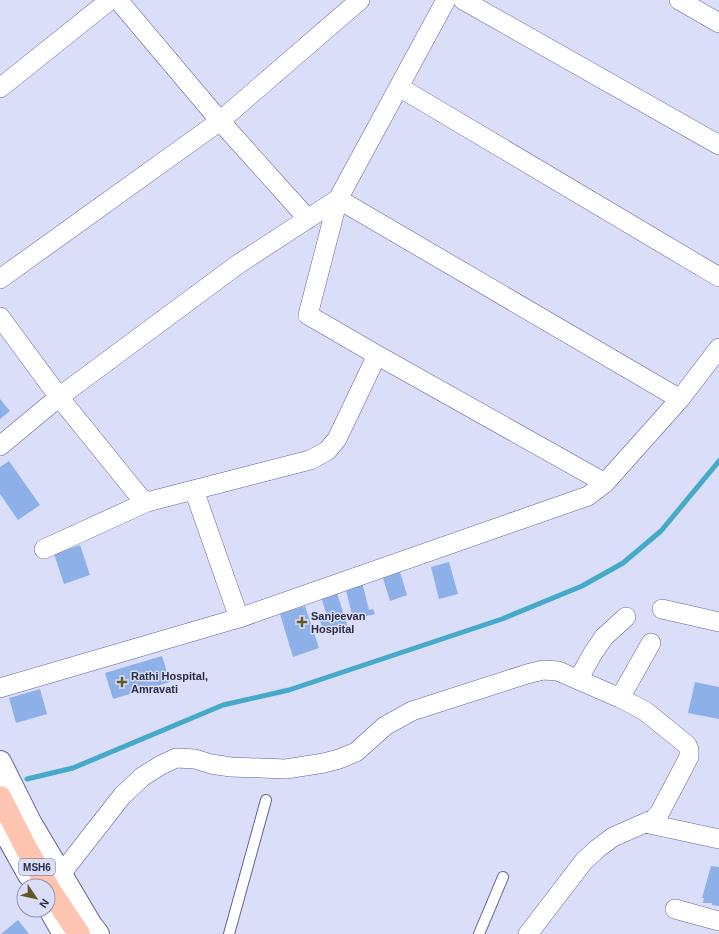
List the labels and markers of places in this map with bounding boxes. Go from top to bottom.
place label: Sanjeevan Hospital [311,610,366,635]
marker: Sanjeevan Hospital [296,616,308,628]
place label: Rathi Hospital, Amravati [131,670,208,695]
marker: Rathi Hospital, Amravati [116,676,128,688]

